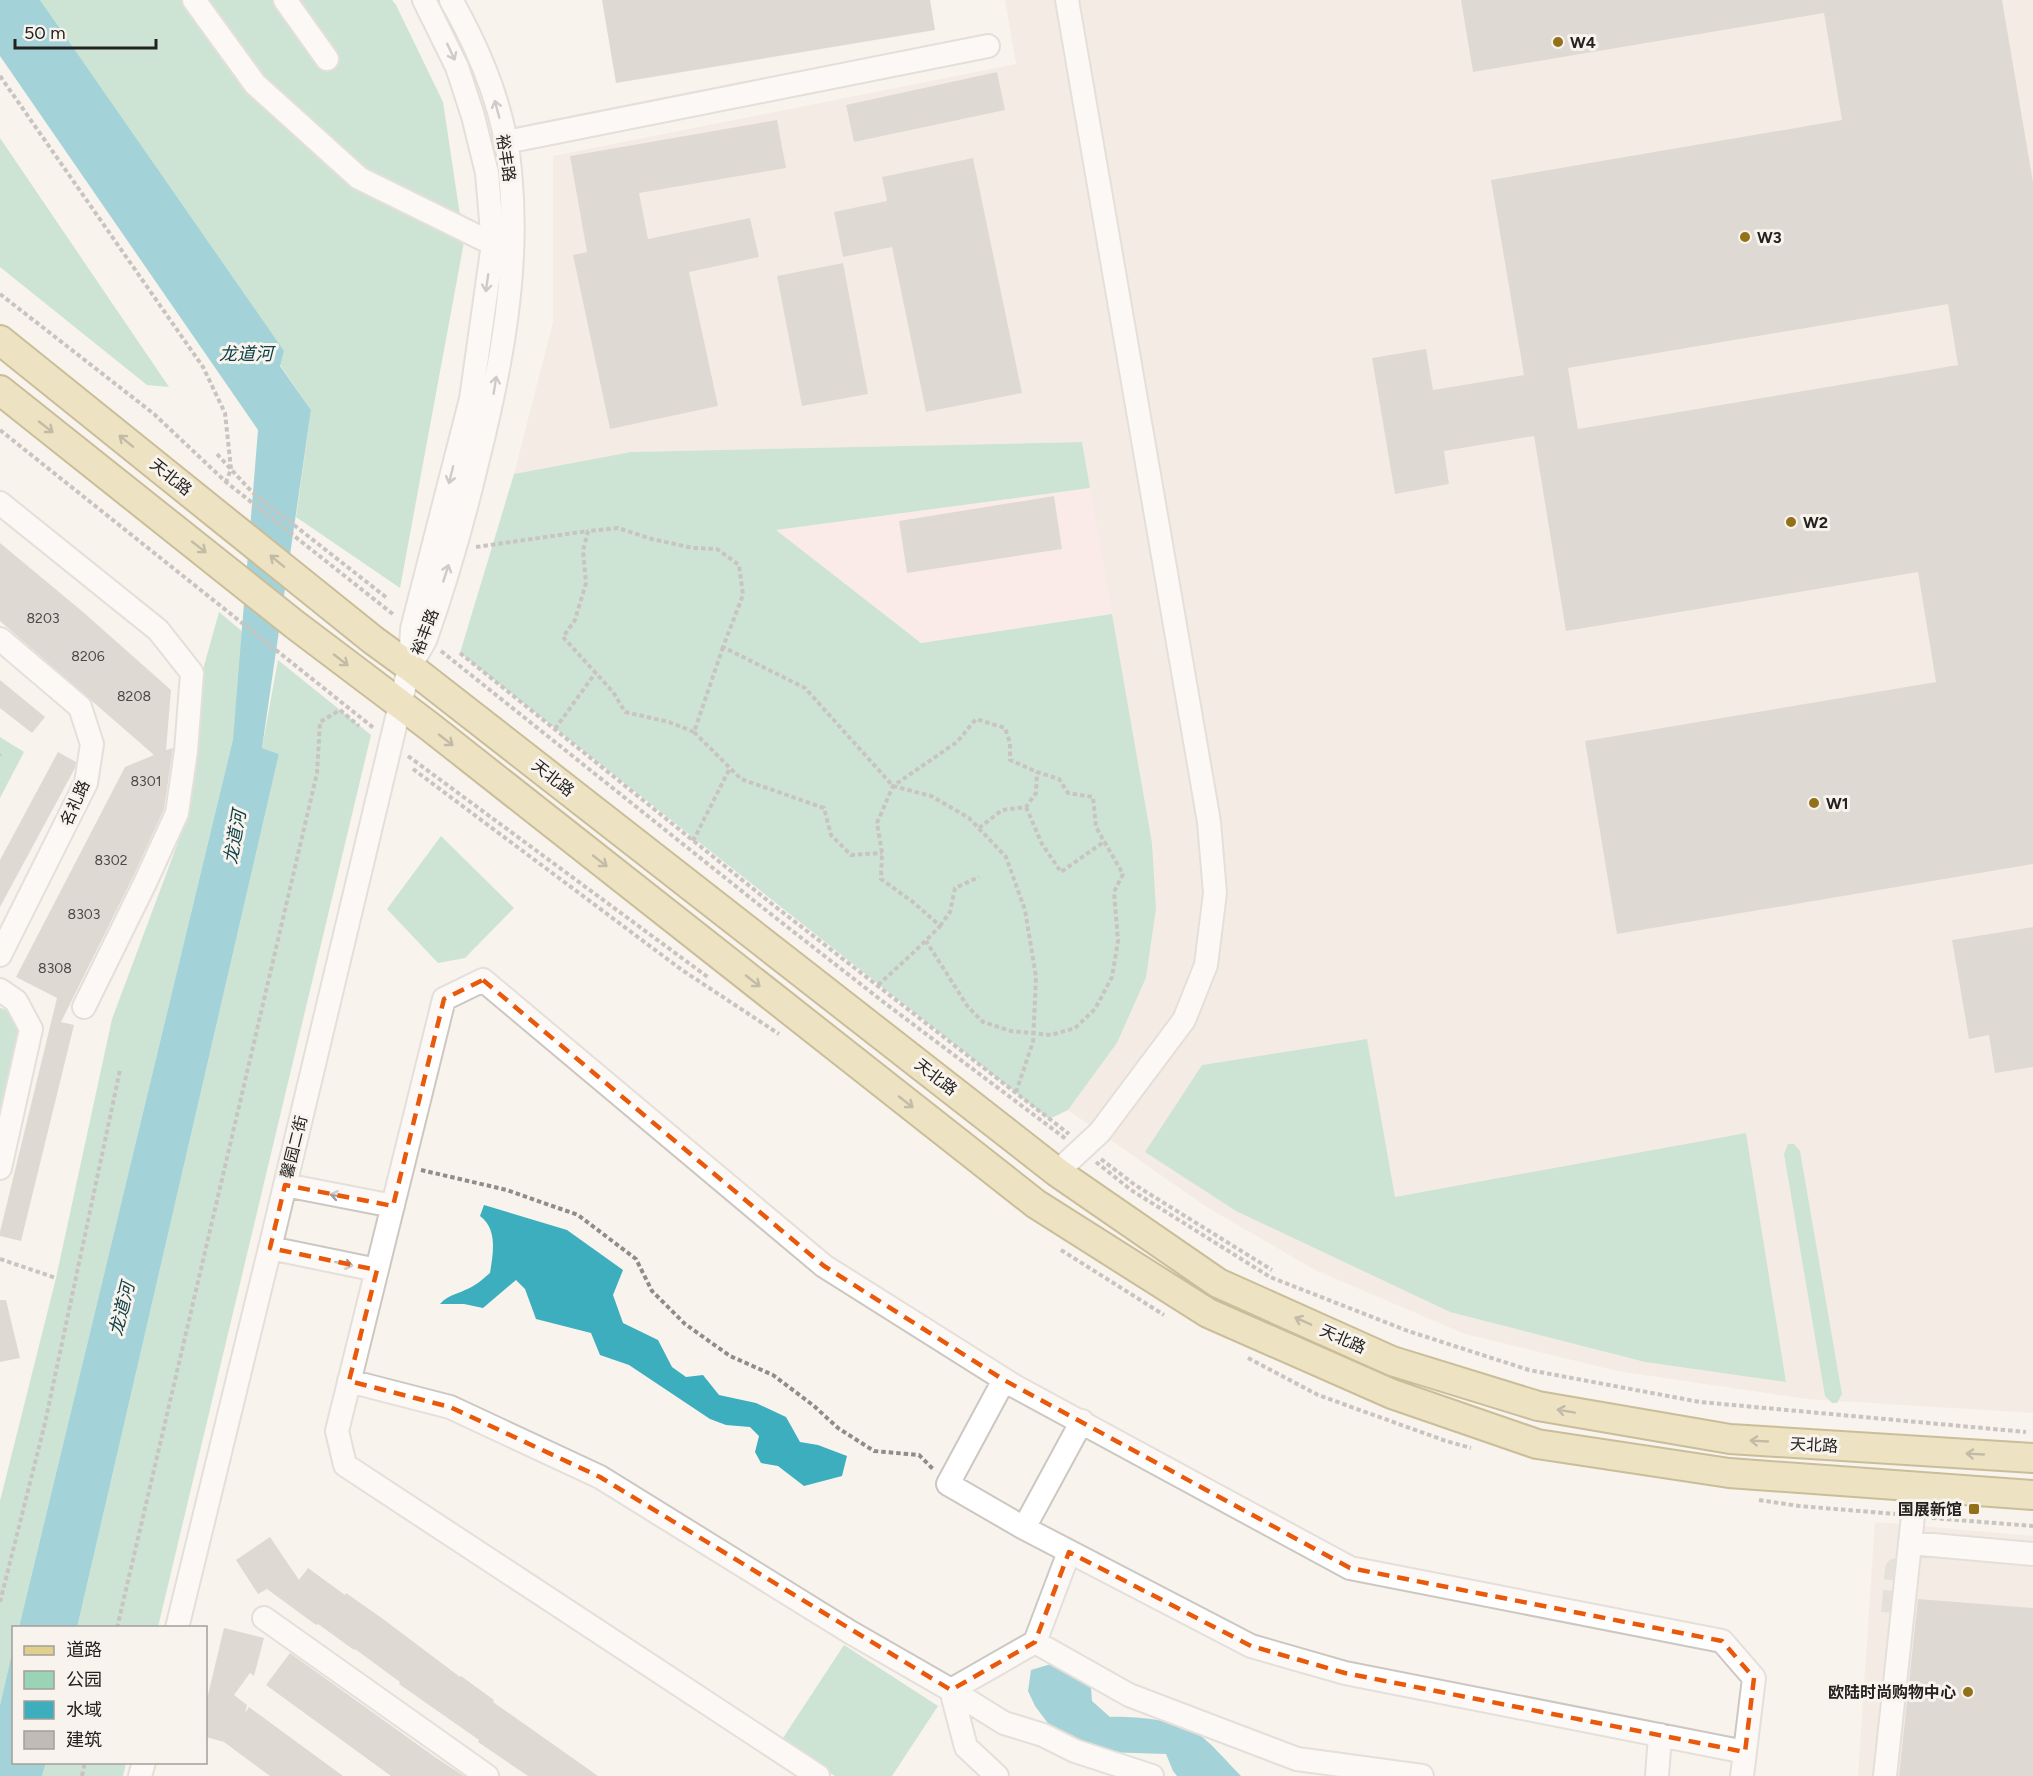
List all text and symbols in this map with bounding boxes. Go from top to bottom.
scale bar [15,12,156,50]
text: 50 m [24,22,66,44]
place label: W4 [1570,33,1596,52]
marker: W4 [1551,35,1565,49]
one-way arrow [445,43,457,61]
one-way arrow [490,99,502,118]
street label: 裕丰路 [493,133,519,183]
place label: W3 [1757,228,1782,247]
marker: W3 [1738,230,1752,244]
one-way arrow [482,273,493,293]
water label: 龙道河 [219,343,276,365]
one-way arrow [490,375,501,395]
one-way arrow [38,420,54,433]
one-way arrow [119,434,134,448]
street label: 天北路 [146,455,196,499]
one-way arrow [445,465,457,484]
place label: W2 [1803,513,1828,532]
marker: W2 [1784,515,1798,529]
one-way arrow [191,541,207,554]
one-way arrow [269,555,285,568]
one-way arrow [441,564,452,583]
street label: 裕丰路 [408,606,442,658]
house number: 8203 [26,610,60,627]
house number: 8206 [71,648,105,665]
one-way arrow [332,654,348,666]
house number: 8208 [117,688,151,705]
one-way arrow [438,734,454,747]
street label: 天北路 [528,756,578,800]
house number: 8301 [131,773,161,790]
street label: 名礼路 [57,777,93,829]
place label: W1 [1826,794,1849,813]
marker: W1 [1807,796,1821,810]
water label: 龙道河 [219,806,251,865]
house number: 8302 [94,852,128,869]
one-way arrow [591,854,607,867]
house number: 8303 [68,906,100,923]
house number: 8308 [38,960,72,977]
one-way arrow [744,975,760,988]
street label: 天北路 [911,1055,961,1099]
one-way arrow [898,1096,914,1109]
street label: 馨园二街 [277,1114,311,1180]
one-way arrow [330,1189,349,1201]
one-way arrow [334,1258,353,1270]
water label: 龙道河 [105,1277,140,1338]
one-way arrow [1295,1315,1313,1326]
street label: 天北路 [1317,1321,1369,1357]
one-way arrow [1557,1406,1577,1417]
street label: 天北路 [1790,1434,1838,1456]
one-way arrow [1750,1436,1769,1447]
one-way arrow [1965,1448,1985,1459]
place label: 国展新馆 [1898,1500,1962,1519]
marker: 国展新馆 [1967,1502,1981,1516]
legend [12,1626,207,1764]
text: 道路 [66,1639,102,1661]
text: 公园 [66,1669,102,1691]
place label: 欧陆时尚购物中心 [1828,1683,1956,1702]
marker: 欧陆时尚购物中心 [1961,1685,1975,1699]
text: 水域 [66,1699,102,1721]
text: 建筑 [66,1729,102,1751]

